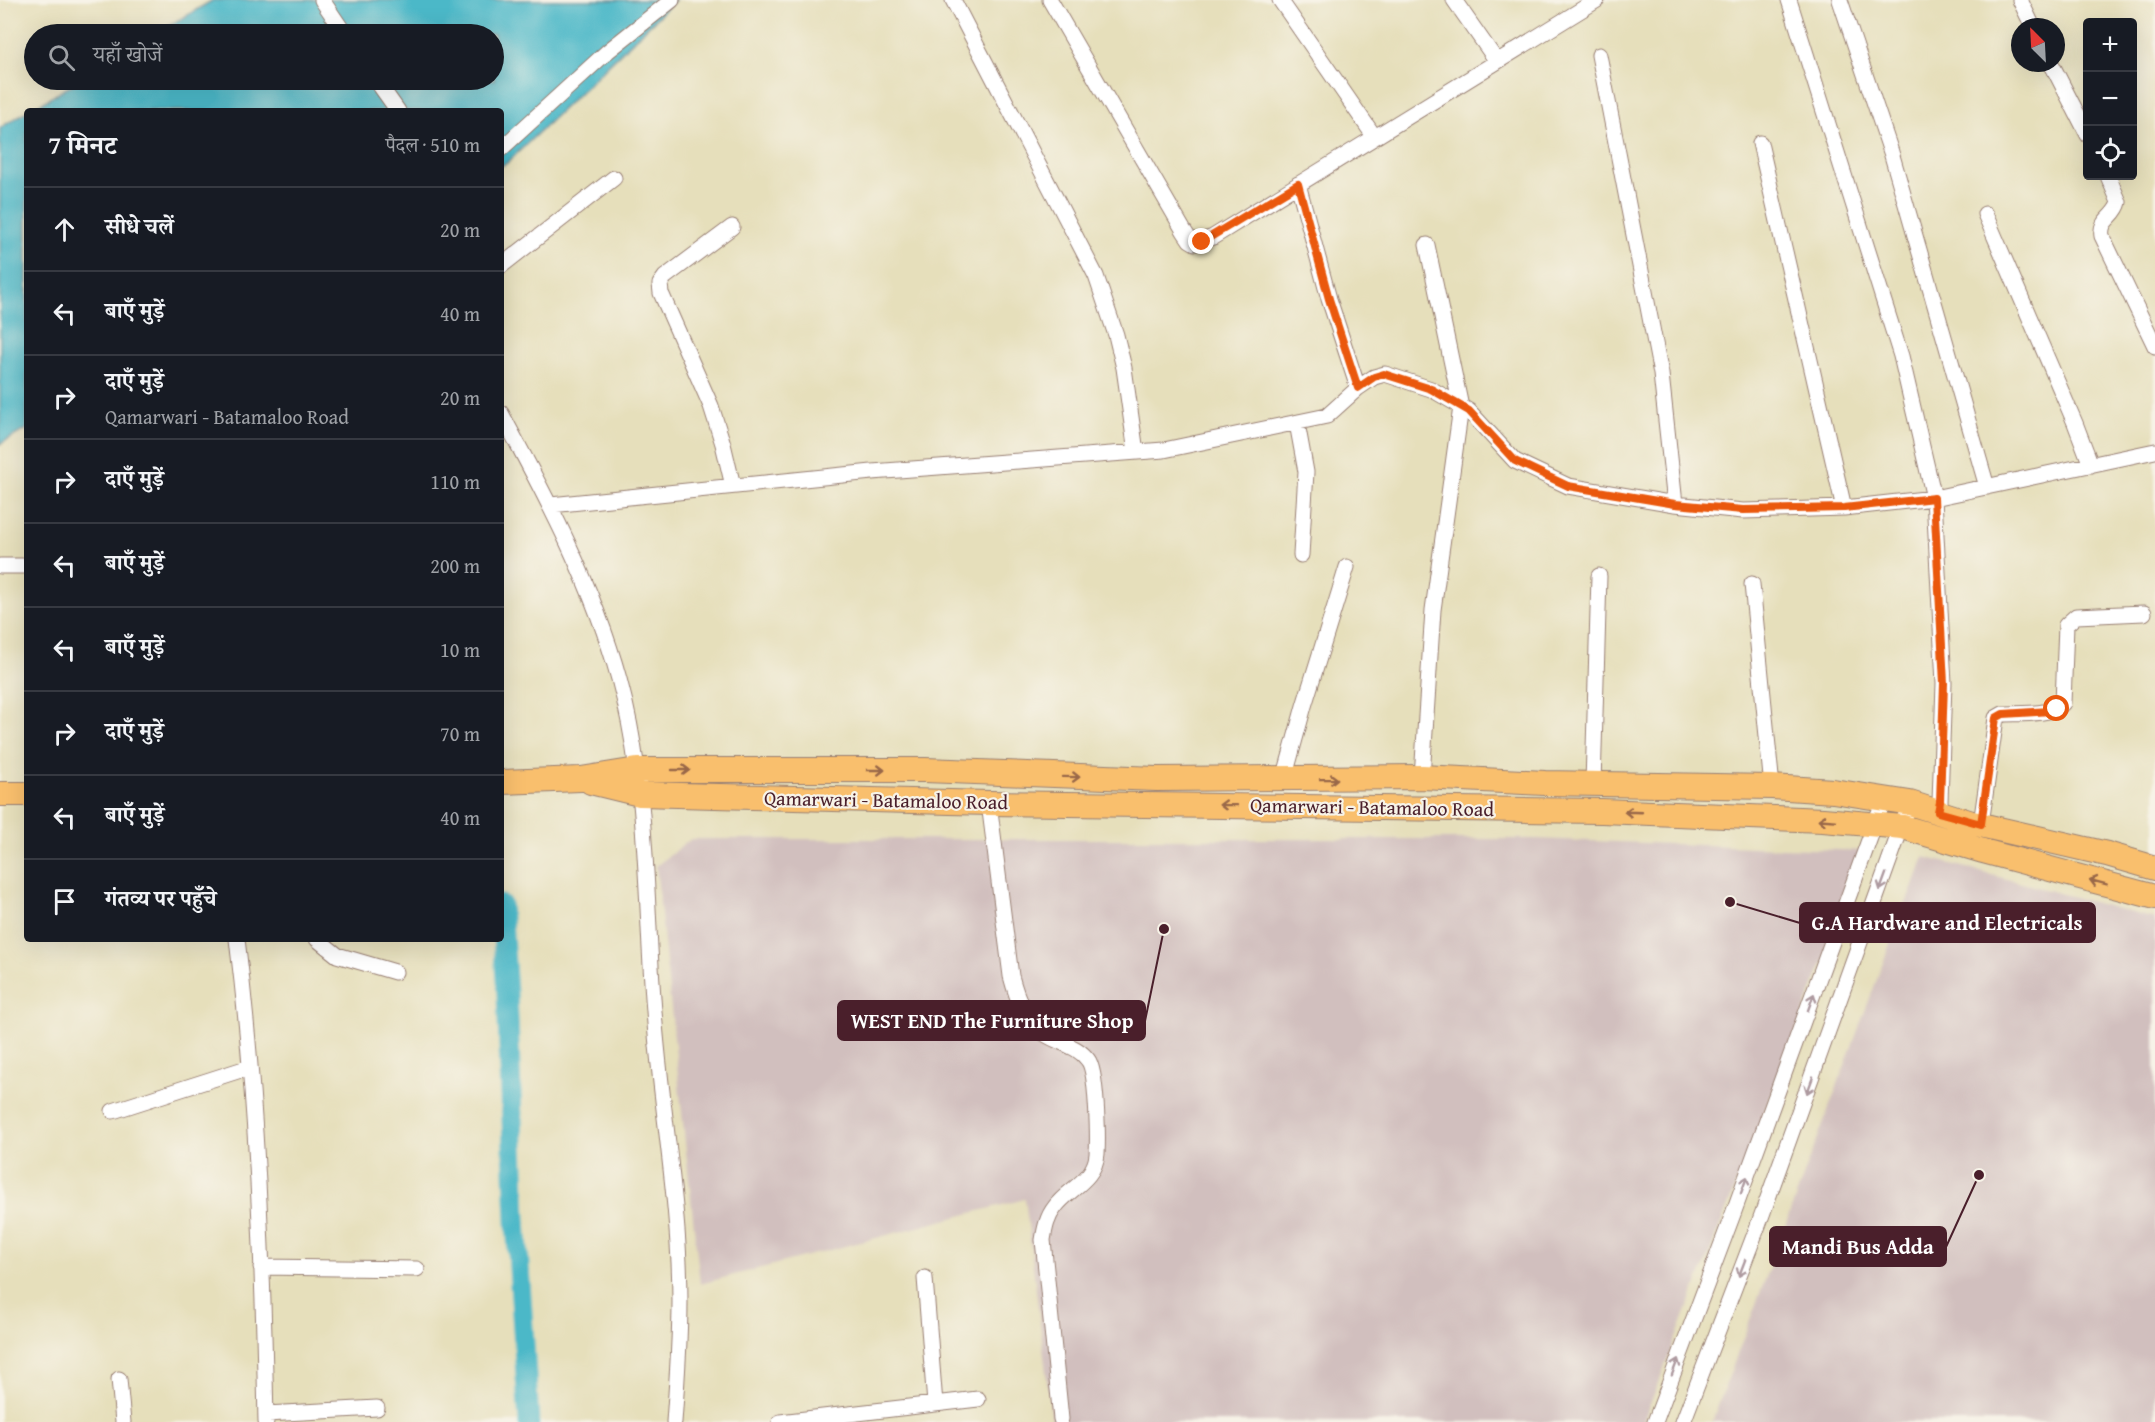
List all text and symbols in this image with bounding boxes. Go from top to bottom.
north arrow [2011,18,2065,72]
map controls [2083,18,2137,180]
button: + [2083,18,2137,72]
search box [24,24,504,90]
text: यहाँ खोजें [93,38,162,70]
icon: search [45,41,78,74]
button: − [2083,72,2137,126]
text: 7 मिनट [48,125,116,164]
button: locate [2083,126,2137,180]
text: पैदल · 510 m [386,130,480,159]
text: सीधे चलें [105,210,174,242]
icon: ahead [48,213,81,246]
text: 20 m [440,215,480,244]
route end [1188,228,1214,254]
text: बाएँ मुड़ें [105,294,164,326]
icon: left [48,297,81,330]
text: 40 m [440,299,480,328]
text: दाएँ मुड़ें [105,364,164,396]
icon: right [48,381,81,414]
text: 20 m [440,383,480,412]
text: Qamarwari - Batamaloo Road [105,402,349,431]
text: दाएँ मुड़ें [105,462,164,494]
icon: right [48,465,81,498]
text: 110 m [430,467,480,496]
text: बाएँ मुड़ें [105,546,164,578]
icon: left [48,549,81,582]
text: 200 m [430,551,480,580]
text: बाएँ मुड़ें [105,630,164,662]
icon: left [48,633,81,666]
text: 10 m [440,635,480,664]
route start [2043,695,2069,721]
text: दाएँ मुड़ें [105,714,164,746]
icon: right [48,717,81,750]
text: 70 m [440,719,480,748]
one-way arrow [671,764,691,775]
one-way arrow [866,764,886,776]
one-way arrow [1061,771,1081,782]
one-way arrow [1318,773,1338,785]
street label: Qamarwari - Batamaloo Road [764,783,1009,816]
street label: Qamarwari - Batamaloo Road [1250,790,1495,823]
text: बाएँ मुड़ें [105,798,164,830]
one-way arrow [1218,799,1238,811]
icon: left [48,801,81,834]
text: 40 m [440,803,480,832]
one-way arrow [1623,807,1643,818]
one-way arrow [1818,815,1838,826]
one-way arrow [1877,872,1888,891]
one-way arrow [2089,876,2108,887]
text: गंतव्य पर पहुँचे [105,882,216,914]
icon: arrive [48,885,81,918]
callout: G.A Hardware and Electricals [1800,903,2095,942]
text: G.A Hardware and Electricals [1811,907,2083,938]
one-way arrow [1806,993,1817,1011]
callout: WEST END The Furniture Shop [838,1001,1145,1040]
text: WEST END The Furniture Shop [851,1005,1133,1036]
one-way arrow [1803,1075,1814,1094]
one-way arrow [1739,1176,1750,1195]
callout: Mandi Bus Adda [1770,1227,1946,1266]
text: Mandi Bus Adda [1782,1231,1934,1262]
one-way arrow [1736,1258,1747,1277]
one-way arrow [1671,1358,1682,1377]

